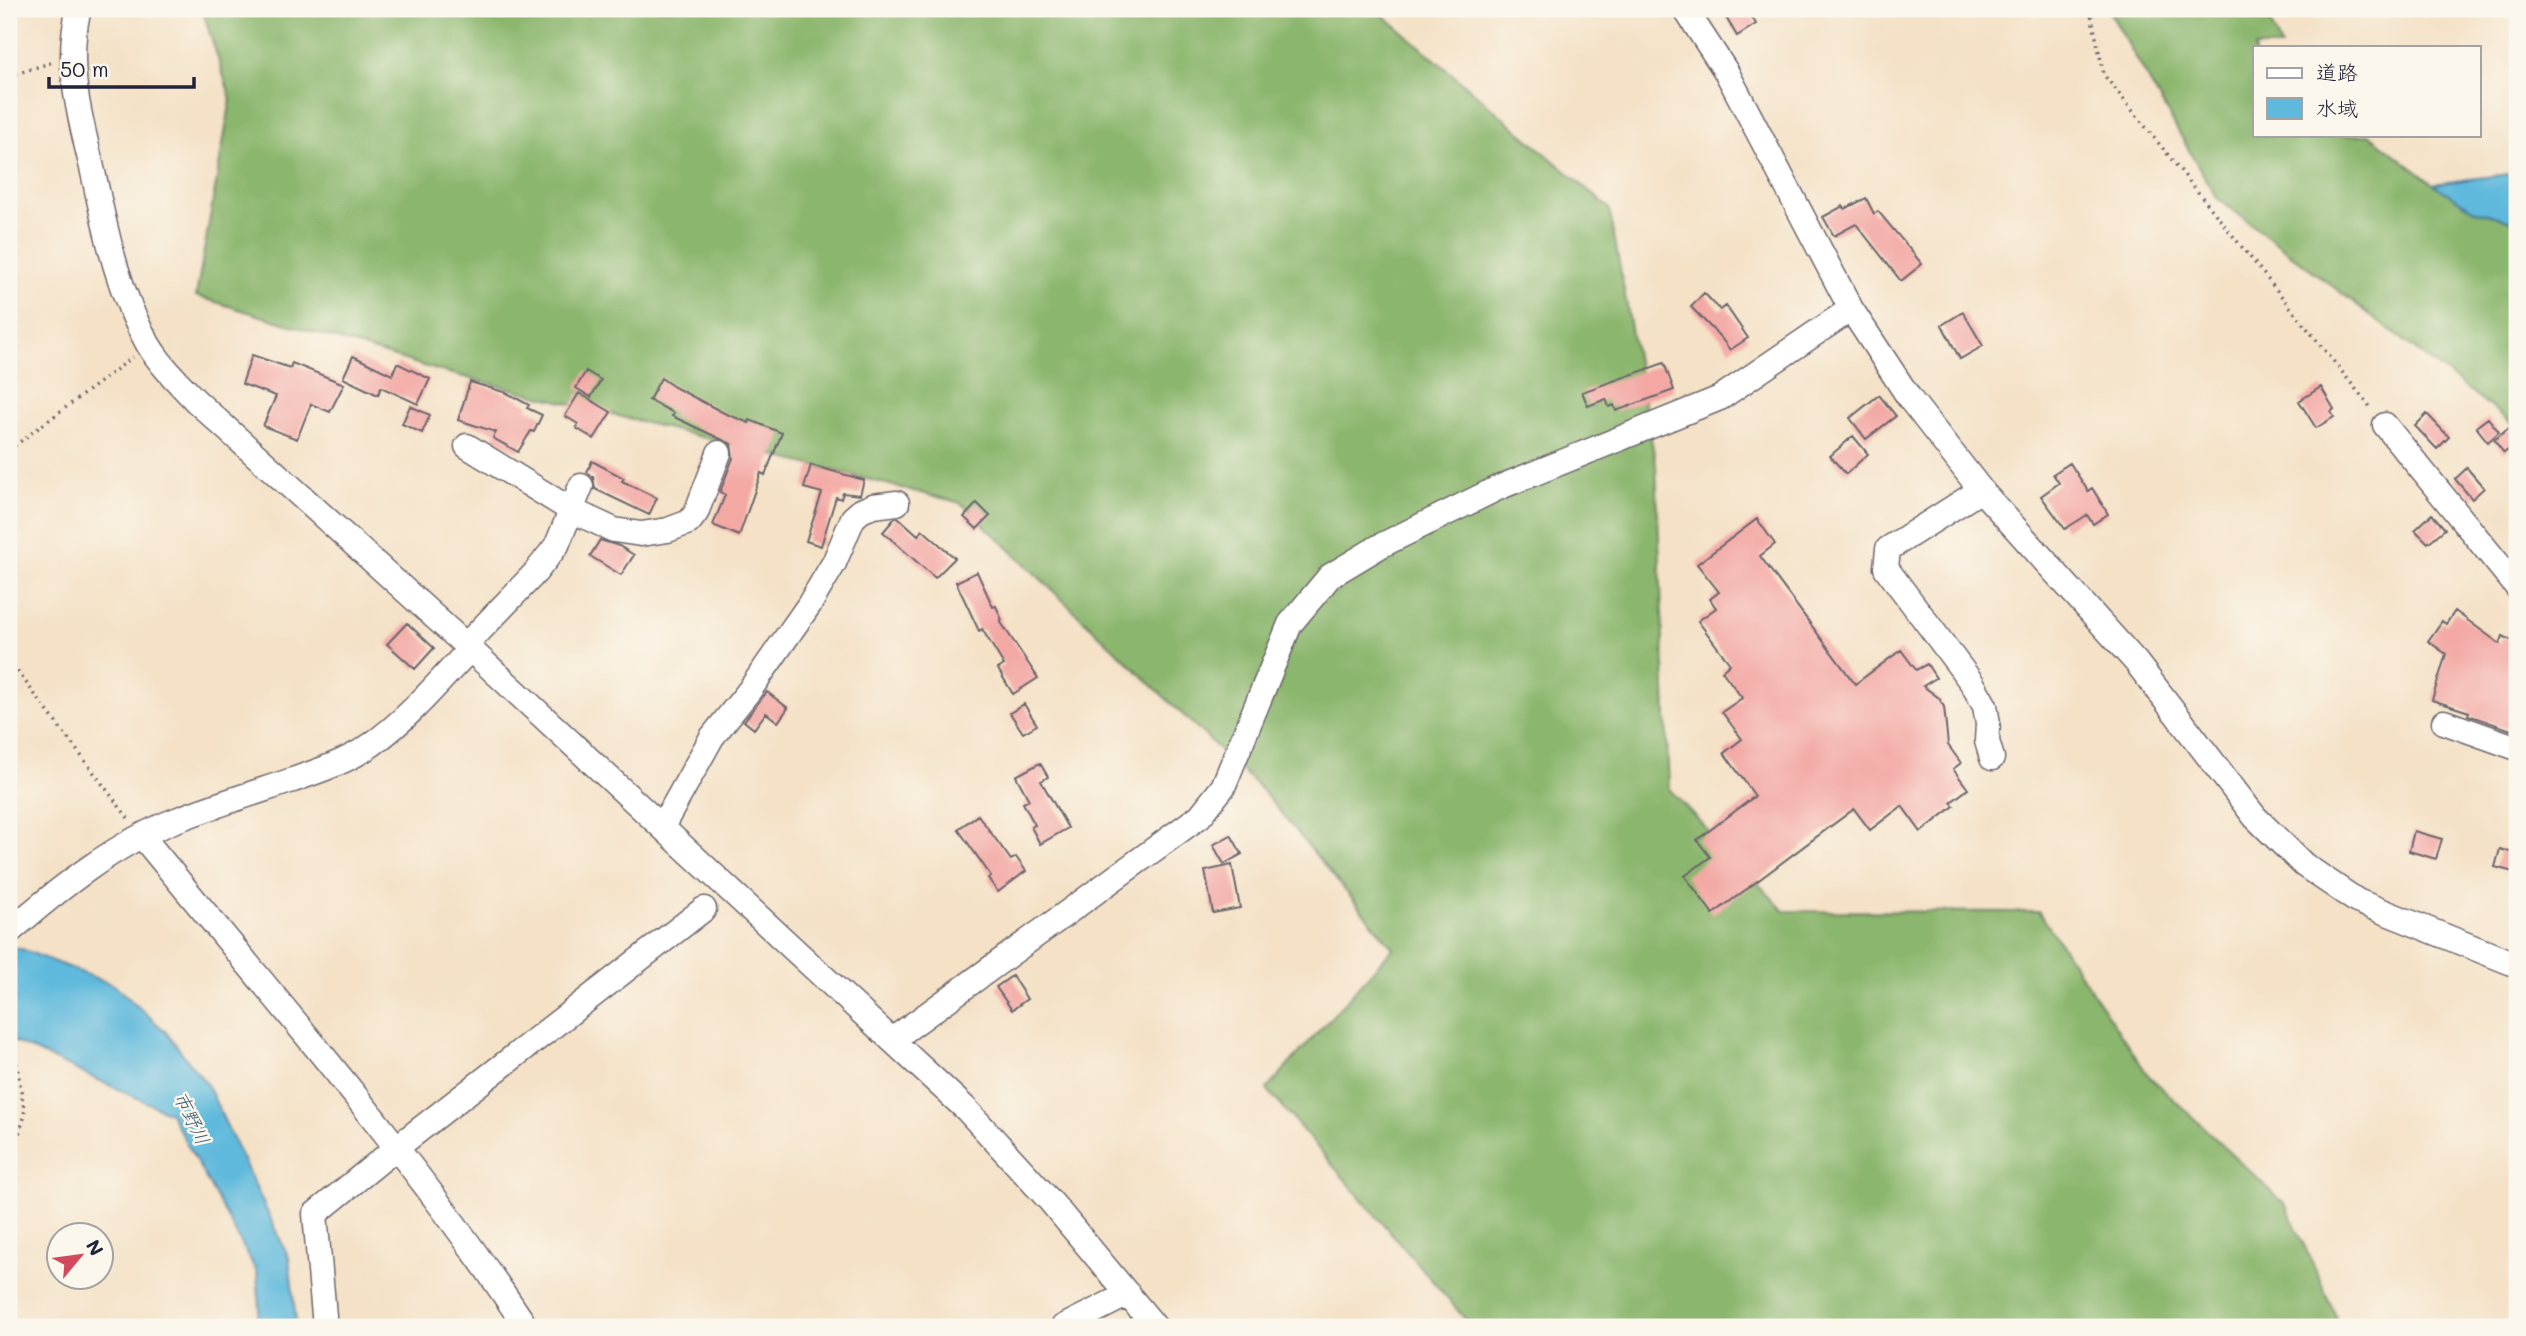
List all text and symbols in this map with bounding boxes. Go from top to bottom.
scale bar [49,46,194,90]
legend [2253,46,2480,136]
text: 50 m [60,55,109,82]
text: 道路 [2316,58,2358,85]
text: 水域 [2316,94,2358,121]
water label: 市野川 [169,1087,216,1149]
north arrow [46,1220,116,1290]
text: N [81,1235,110,1260]

